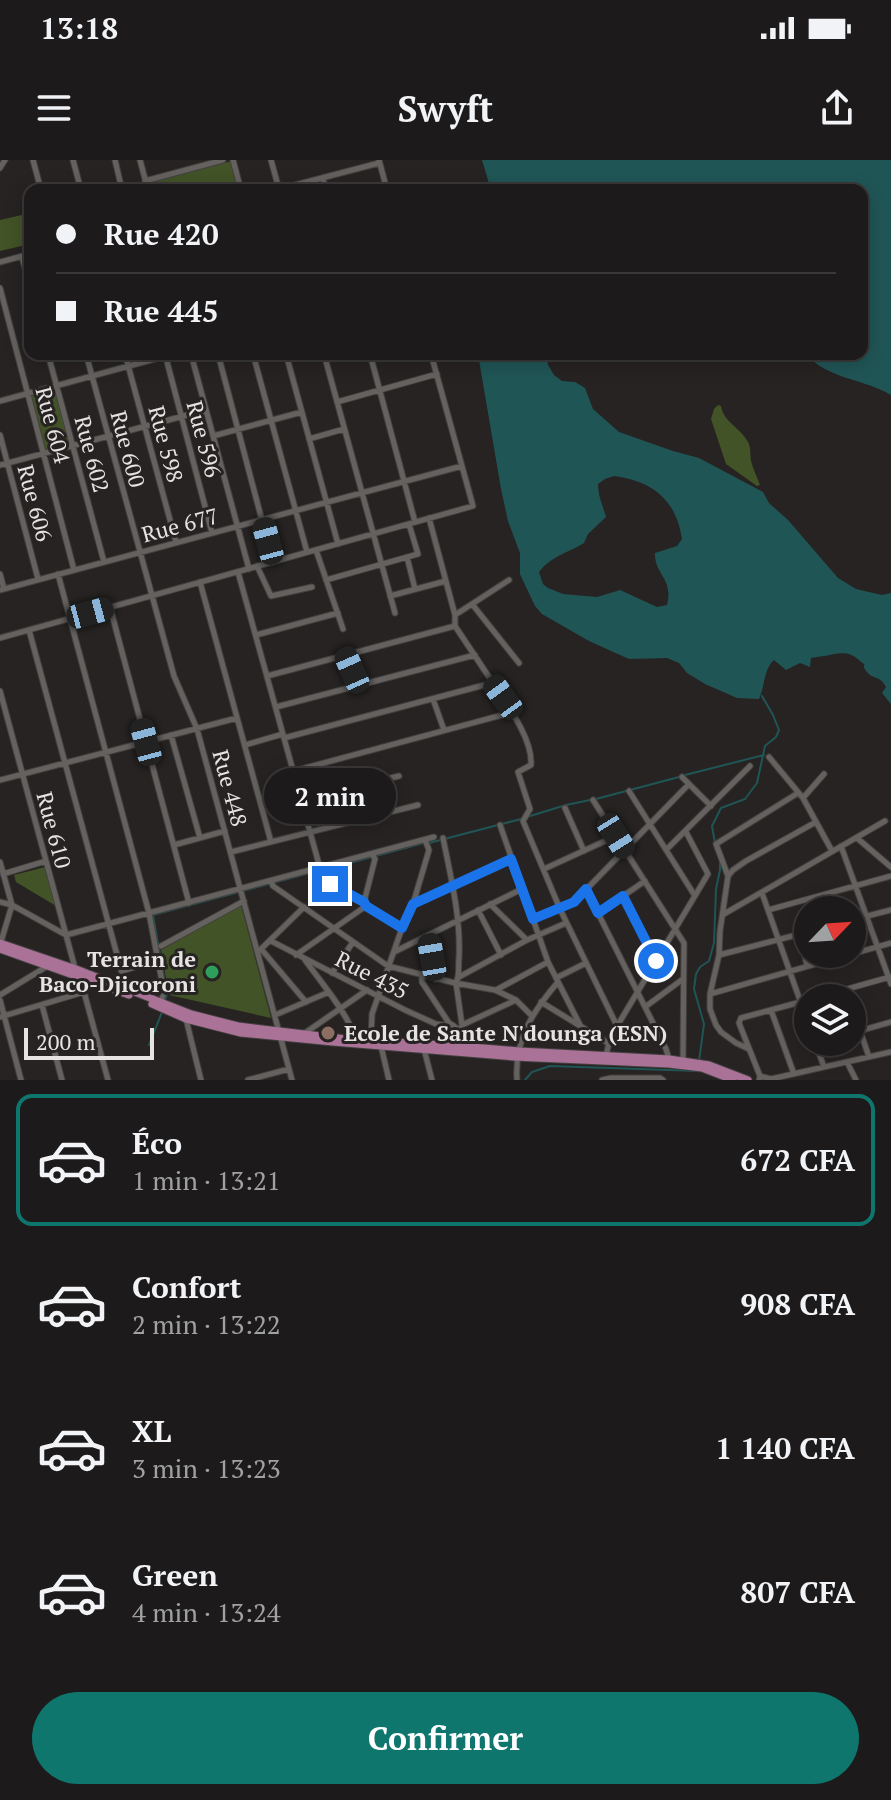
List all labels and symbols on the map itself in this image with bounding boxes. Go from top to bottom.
street label: Rue 604 [29,383,78,467]
street label: Rue 596 [180,397,229,481]
street label: Rue 598 [142,402,191,485]
street label: Rue 600 [104,407,153,490]
street label: Rue 602 [68,412,117,495]
street label: Rue 606 [11,461,60,545]
street label: Rue 677 [138,500,221,549]
car [250,515,286,567]
car [64,595,116,631]
car [331,643,373,697]
car [479,671,527,723]
car [128,716,164,768]
street label: Rue 448 [206,746,255,829]
callout: 2 min [264,768,396,824]
street label: Rue 610 [30,788,79,871]
car [593,809,639,863]
route end [312,866,348,902]
north arrow [794,896,866,968]
car [416,931,448,983]
route start [638,943,674,979]
place label: Terrain de Baco-Djicoroni [39,944,196,998]
street label: Rue 435 [331,944,414,1005]
marker: Terrain de Baco-Djicoroni [203,963,221,981]
place label: Ecole de Sante N'dounga (ESN) [344,1018,667,1047]
scale bar [24,1024,154,1060]
marker: Ecole de Sante N'dounga (ESN) [319,1024,337,1042]

